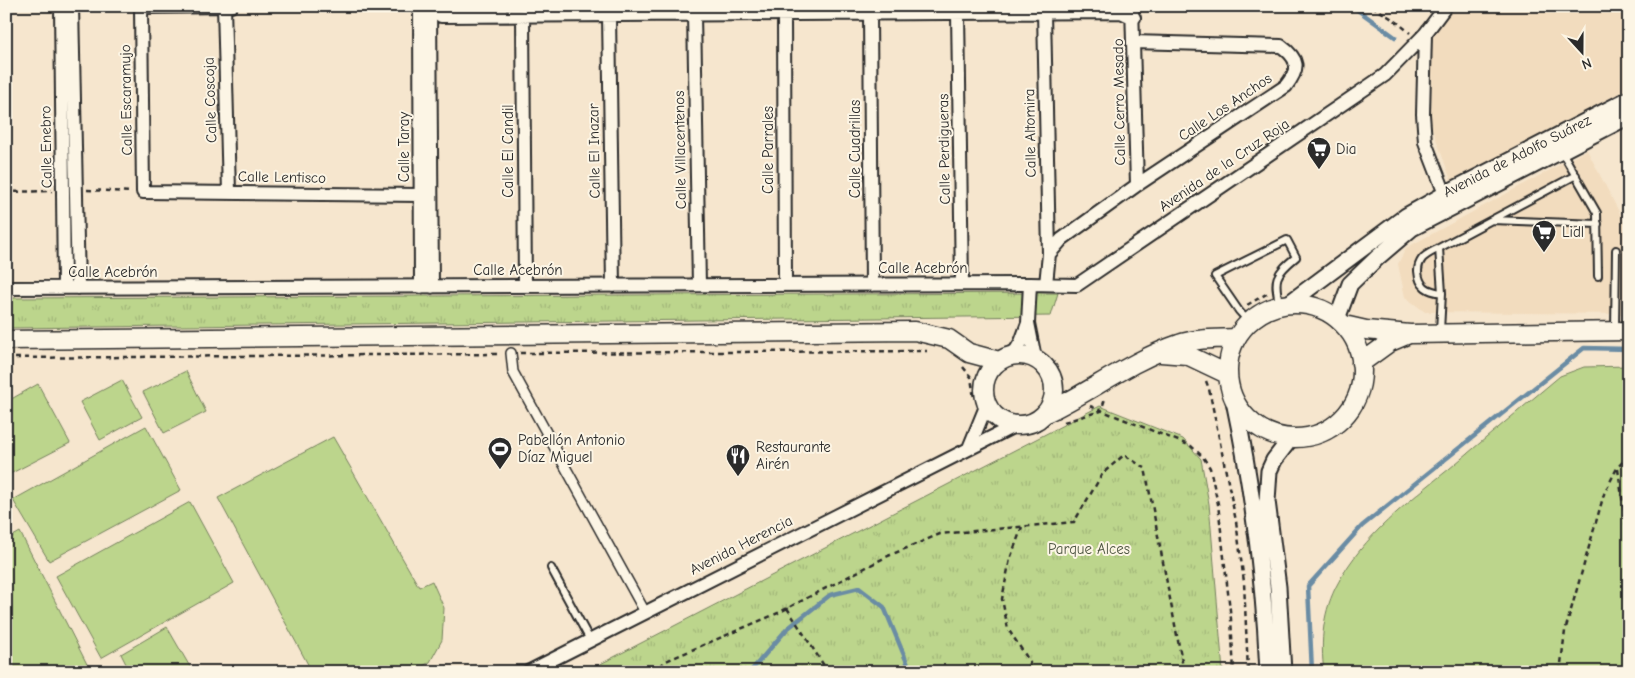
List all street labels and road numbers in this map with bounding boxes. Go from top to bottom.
street label: Calle Cerro Mesado [1109,38,1129,166]
street label: Calle Escaramujo [116,44,136,156]
street label: Calle Coscoja [200,57,220,143]
street label: Calle Los Anchos [1175,69,1275,145]
street label: Calle Altomira [1020,88,1040,178]
street label: Calle Villacentenos [670,91,690,209]
street label: Calle Perdigueras [934,93,954,205]
street label: Calle Cuadrillas [846,100,864,198]
street label: Calle El Inazar [584,103,604,199]
street label: Calle El Candil [499,104,517,198]
street label: Calle Enebro [36,106,56,188]
street label: Calle Parrales [759,106,777,194]
street label: Avenida de Adolfo Suárez [1440,111,1594,201]
street label: Calle Taray [395,112,413,182]
street label: Avenida de la Cruz Roja [1155,115,1293,215]
street label: Calle Lentisco [238,167,326,187]
street label: Calle Acebrón [878,259,968,277]
street label: Calle Acebrón [473,261,563,279]
street label: Calle Acebrón [68,263,158,281]
street label: Avenida Herencia [687,511,795,579]

